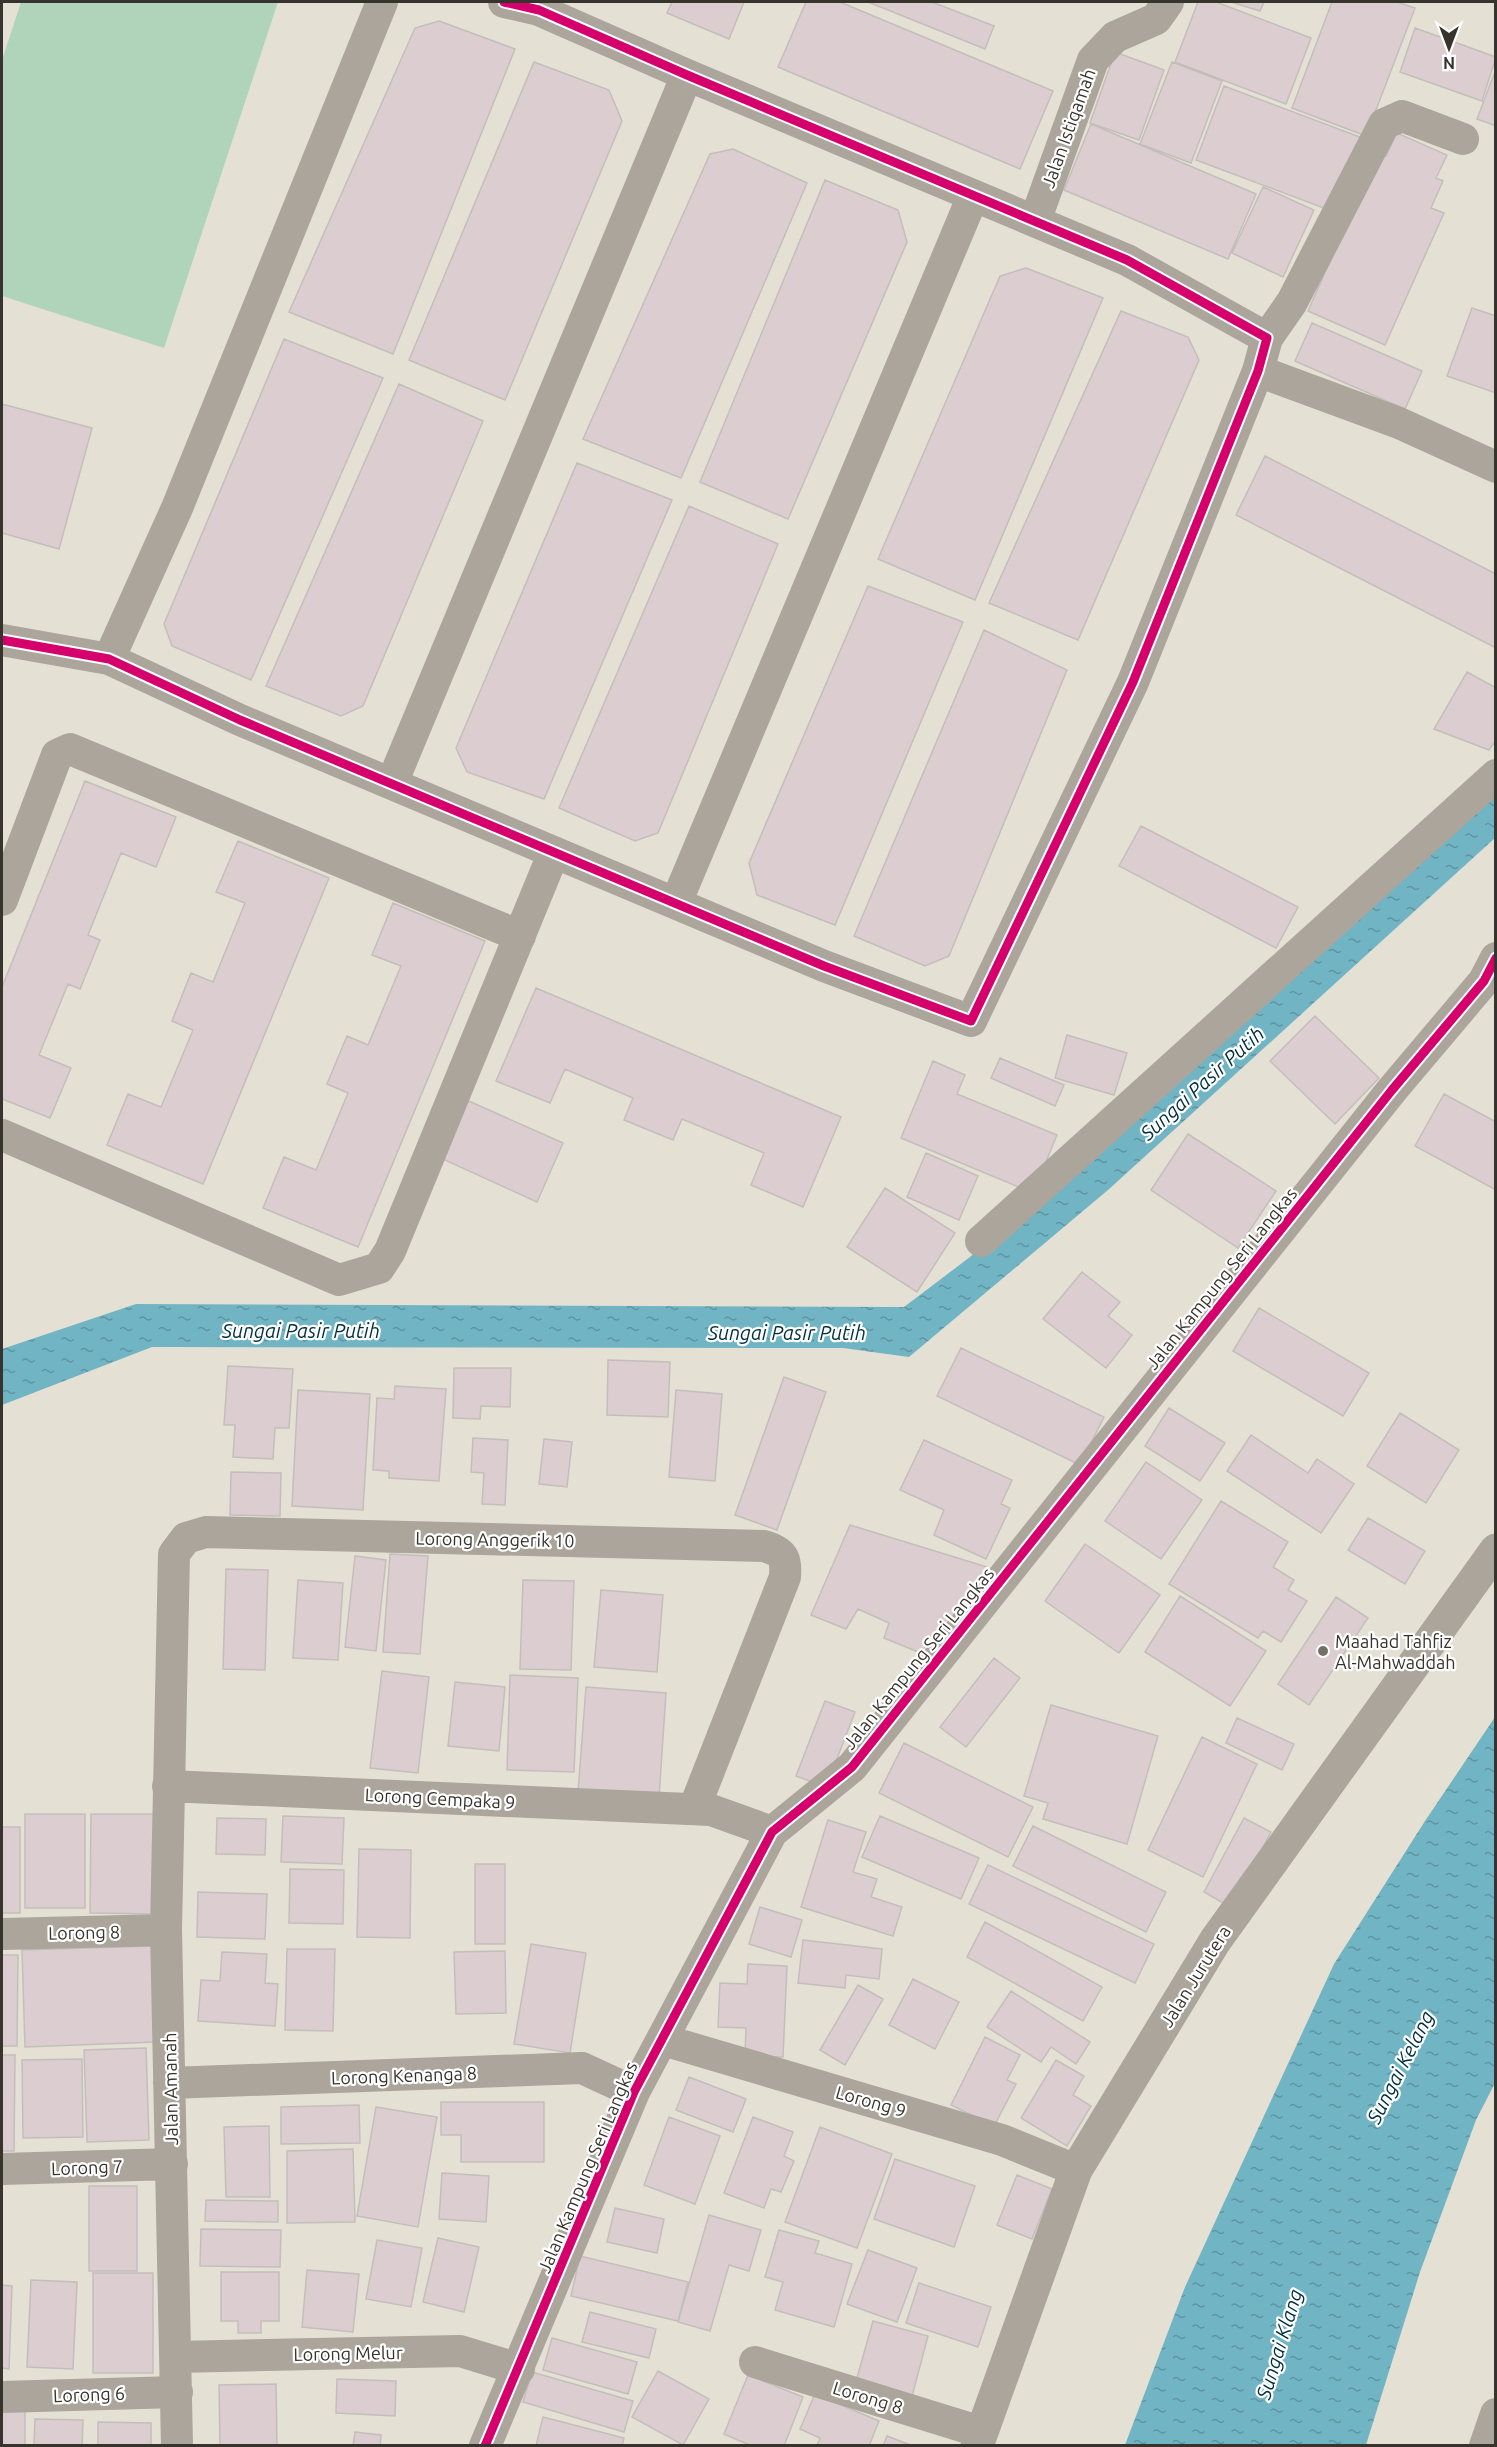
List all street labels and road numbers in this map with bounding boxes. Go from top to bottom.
street label: Jalan Istiqamah [1037,66,1099,190]
street label: Jalan Kampung Seri Langkas [1142,1183,1301,1373]
street label: Lorong Anggerik 10 [415,1528,575,1550]
street label: Jalan Kampung Seri Langkas [839,1563,998,1753]
street label: Lorong Cempaka 9 [364,1784,516,1812]
street label: Lorong 8 [48,1921,120,1943]
street label: Jalan Jurutera [1156,1922,1234,2030]
street label: Jalan Amanah [159,2032,181,2146]
street label: Jalan Kampung Seri Langkas [533,2058,641,2276]
street label: Lorong Kenanga 8 [331,2062,477,2088]
street label: Lorong 9 [834,2081,908,2121]
street label: Lorong 7 [51,2156,123,2178]
street label: Lorong Melur [293,2342,403,2364]
street label: Lorong 8 [831,2377,905,2417]
street label: Lorong 6 [53,2383,125,2405]

